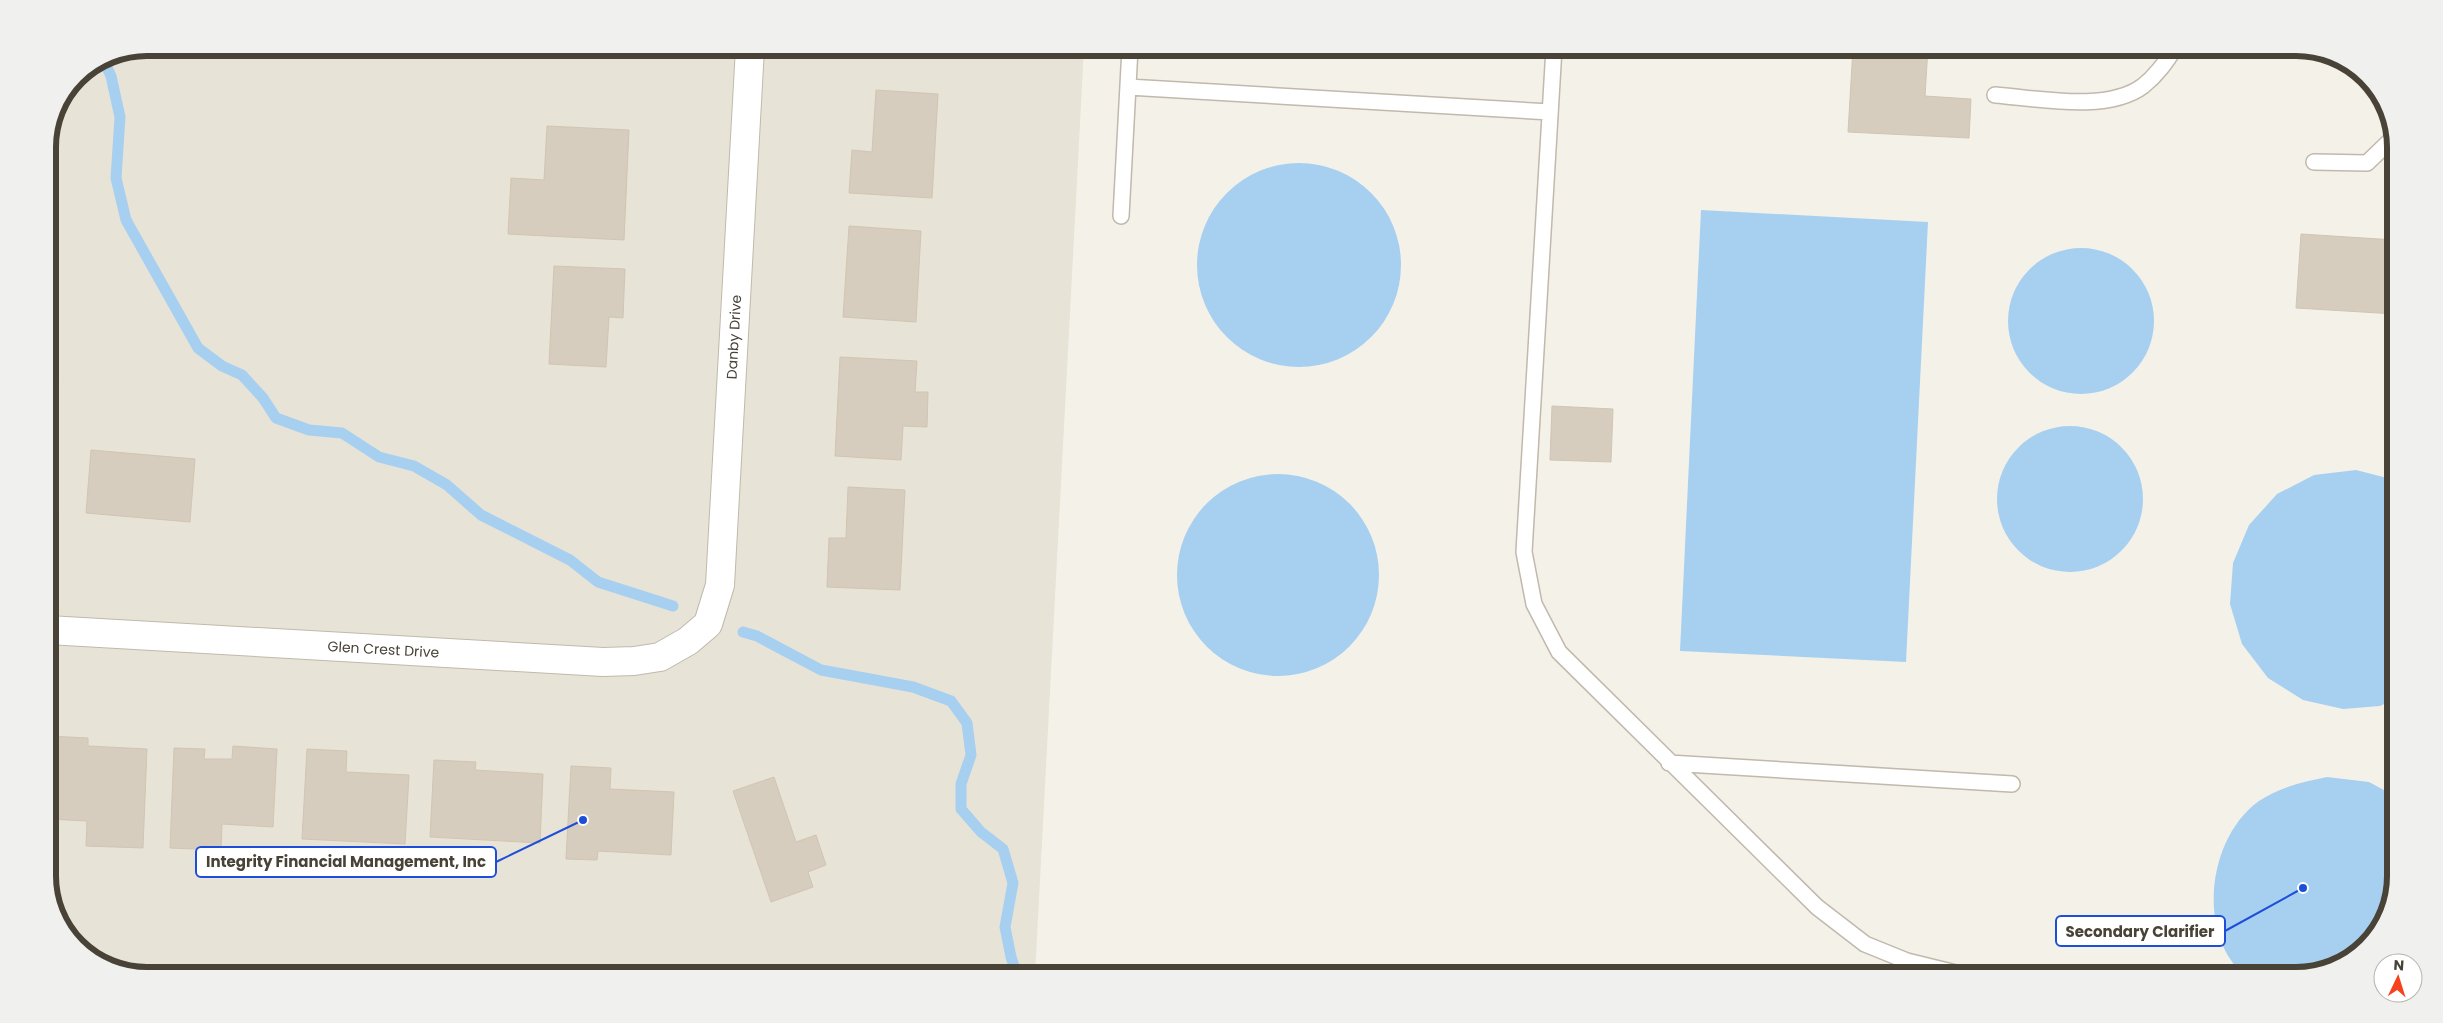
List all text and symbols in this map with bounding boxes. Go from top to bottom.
street label: Danby Drive [722,294,746,380]
street label: Glen Crest Drive [327,636,440,663]
callout: Integrity Financial Management, Inc [196,847,496,877]
text: Integrity Financial Management, Inc [206,851,486,872]
callout: Secondary Clarifier [2056,916,2225,946]
text: Secondary Clarifier [2065,921,2215,942]
north arrow [2373,953,2423,1003]
text: N [2393,955,2405,975]

